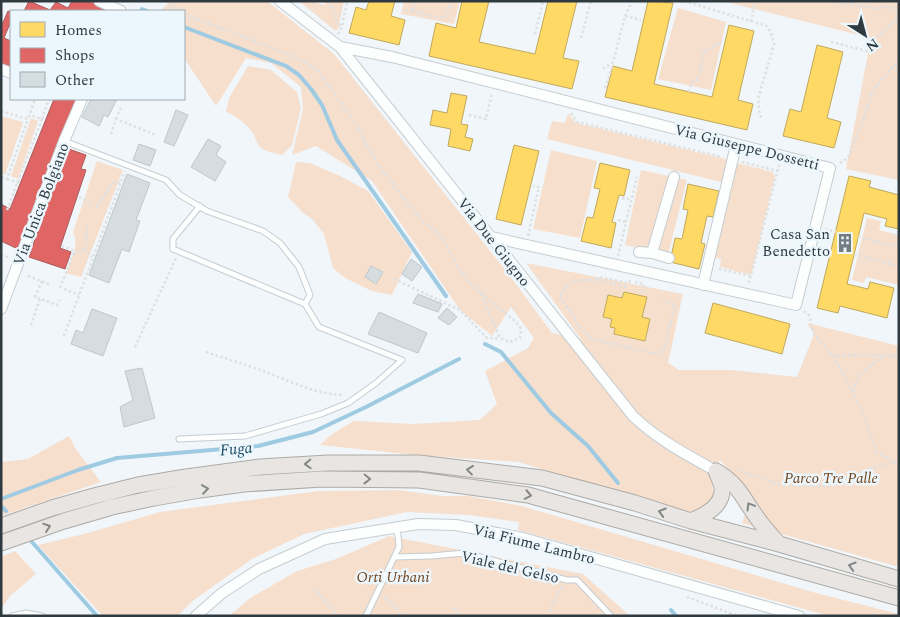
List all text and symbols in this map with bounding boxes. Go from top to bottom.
legend [10,10,185,100]
north arrow [840,10,890,60]
text: Homes [55,19,102,42]
text: N [862,33,883,57]
text: Shops [55,44,95,67]
text: Other [55,69,94,92]
street label: Via Giuseppe Dossetti [672,118,822,177]
street label: Via Unica Bolgiano [7,139,75,269]
street label: Via Due Giugno [451,193,536,292]
place label: Casa San Benedetto [762,223,830,263]
building icon: Casa San Benedetto [834,232,856,254]
water label: Fuga [219,436,253,462]
one-way arrow [303,459,311,470]
one-way arrow [465,465,474,475]
park label: Parco Tre Palle [784,467,878,490]
one-way arrow [363,474,371,485]
one-way arrow [201,485,209,495]
one-way arrow [524,490,533,500]
one-way arrow [746,502,756,511]
one-way arrow [658,507,667,517]
street label: Via Fiume Lambro [470,518,597,571]
one-way arrow [42,522,51,532]
street label: Viale del Gelso [459,545,561,590]
one-way arrow [848,561,857,571]
park label: Orti Urbani [356,566,430,589]

